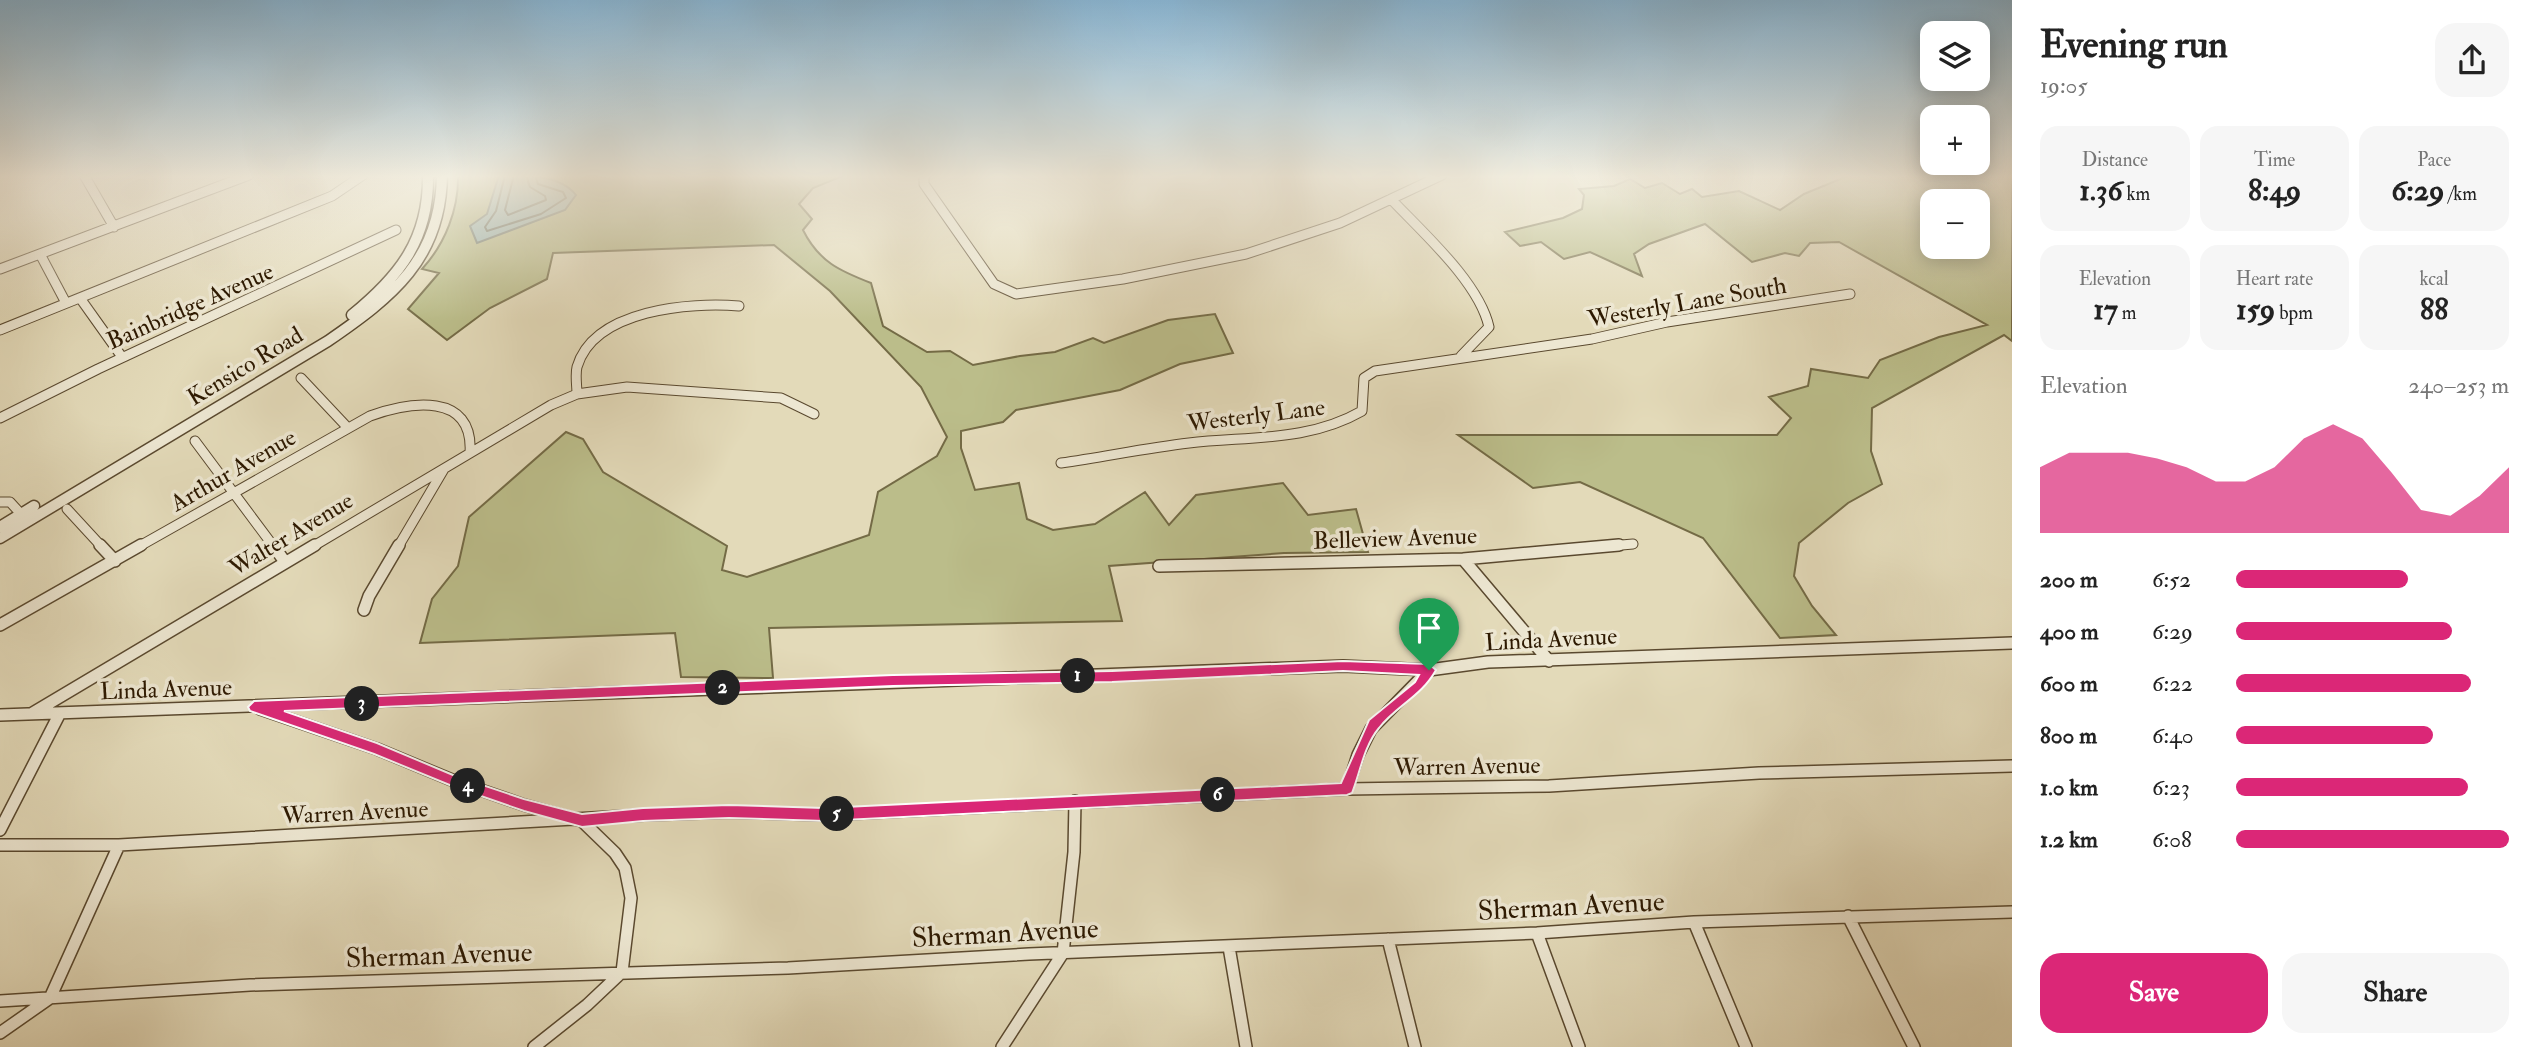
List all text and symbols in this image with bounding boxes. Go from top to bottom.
map controls [1920,21,1990,259]
button: layers [1920,21,1990,91]
text: Evening run [2040,21,2228,69]
button: share [2435,23,2509,97]
text: 19:05 [2040,71,2088,100]
button: + [1920,105,1990,175]
text: Distance [2082,148,2148,172]
text: Time [2254,148,2295,172]
text: Pace [2417,148,2451,172]
text: 1.36 [2079,172,2123,209]
text: 8:49 [2248,172,2301,209]
text: 6:29 [2391,172,2444,209]
text: km [2123,182,2150,206]
text: /km [2444,182,2477,206]
button: − [1920,189,1990,259]
street label: Bainbridge Avenue [102,256,278,357]
text: Elevation [2079,267,2151,291]
text: Heart rate [2236,267,2313,291]
text: kcal [2420,267,2449,291]
street label: Westerly Lane South [1584,270,1789,335]
text: 17 [2093,291,2118,328]
text: 159 [2236,291,2275,328]
text: 88 [2420,291,2448,328]
text: m [2118,301,2136,325]
text: bpm [2275,301,2313,325]
street label: Kensico Road [182,320,309,413]
text: Elevation [2040,371,2128,400]
text: 240–253 m [2408,371,2509,400]
street label: Westerly Lane [1184,392,1327,439]
street label: Arthur Avenue [164,422,302,519]
street label: Walter Avenue [223,485,359,584]
street label: Belleview Avenue [1313,520,1477,557]
text: 200 m [2040,565,2098,594]
text: 6:52 [2152,565,2191,594]
pin [1399,598,1459,670]
icon: arrive [1410,609,1448,647]
text: 400 m [2040,617,2099,646]
text: 6:29 [2152,617,2193,646]
street label: Linda Avenue [1484,621,1618,658]
pin: 1 [1060,658,1096,694]
text: 1 [1074,663,1081,687]
text: 600 m [2040,669,2098,698]
text: 6:22 [2152,669,2193,698]
pin: 2 [706,670,740,706]
street label: Linda Avenue [99,672,233,707]
text: 2 [718,675,727,699]
pin: 3 [344,686,380,722]
text: 3 [358,691,365,715]
text: 800 m [2040,721,2097,750]
text: 6:40 [2152,721,2193,750]
street label: Warren Avenue [1392,750,1541,783]
pin: 4 [450,768,486,804]
text: 4 [462,773,473,797]
text: 1.0 km [2040,773,2098,802]
text: 6:23 [2152,773,2190,802]
pin: 6 [1200,778,1236,812]
text: 6 [1213,782,1222,806]
street label: Warren Avenue [280,793,429,832]
pin: 5 [820,796,854,832]
text: 5 [832,801,841,825]
text: 1.2 km [2040,825,2098,854]
text: 6:08 [2152,825,2192,854]
street label: Sherman Avenue [1477,884,1666,929]
street label: Sherman Avenue [911,911,1100,956]
street label: Sherman Avenue [345,935,533,976]
button: Save [2040,953,2268,1033]
button: Share [2282,953,2509,1033]

